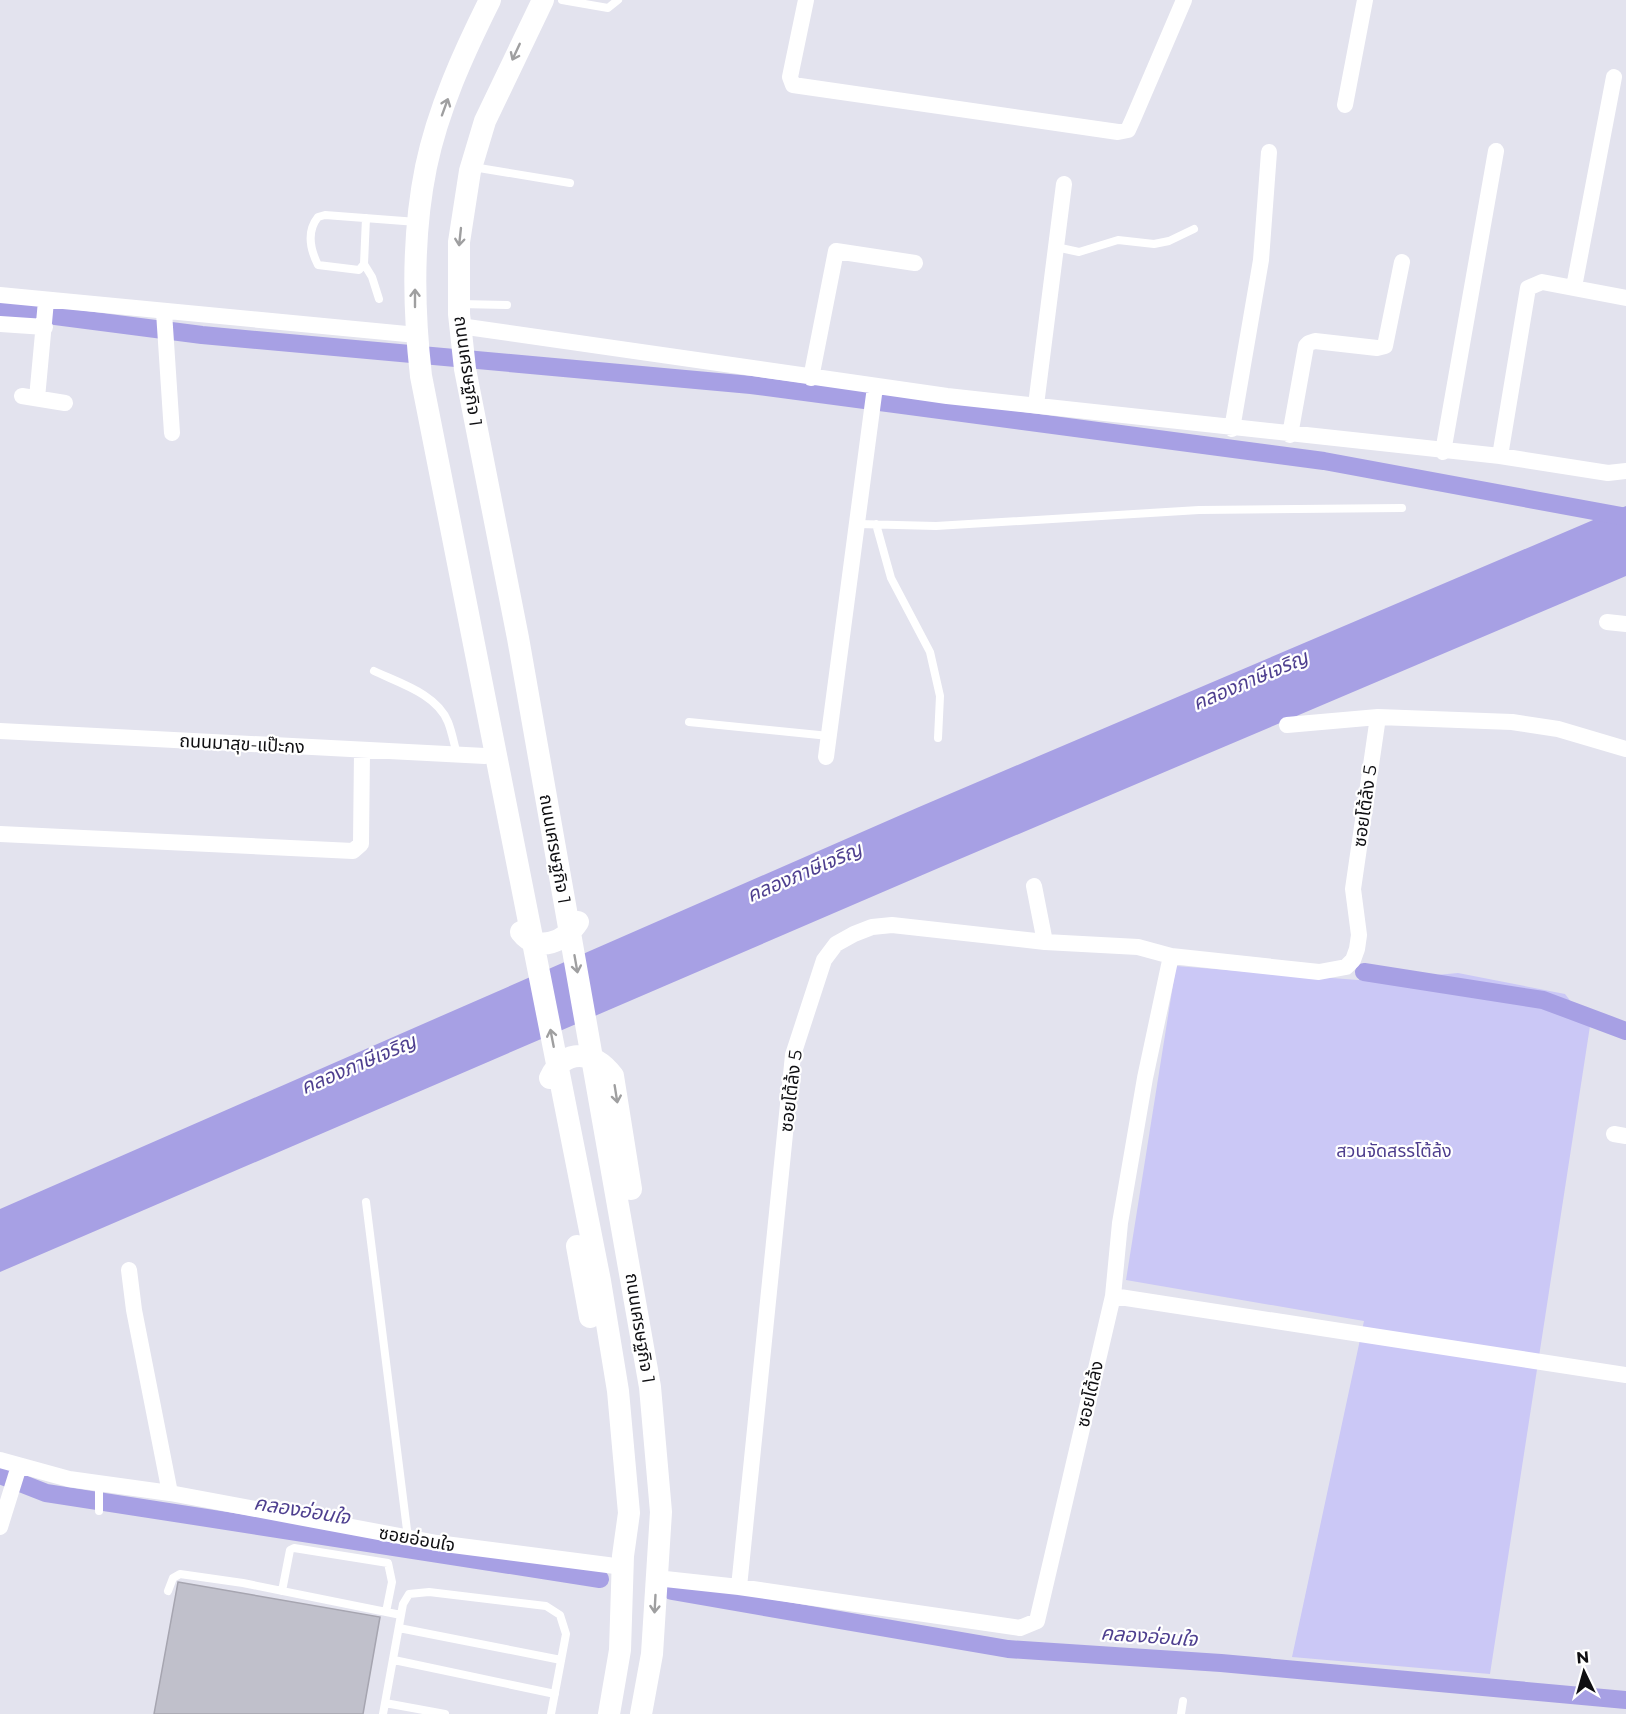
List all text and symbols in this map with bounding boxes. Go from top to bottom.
one-way arrow [510,42,522,60]
one-way arrow [440,98,451,117]
one-way arrow [455,227,466,247]
one-way arrow [409,289,421,309]
street label: ถนนเศรษฐกิจ 1 [449,314,487,428]
water label: คลองภาษีเจริญ [1189,644,1313,715]
street label: ถนนมาสุข-แป๊ะกง [179,730,305,758]
street label: ซอยโต้ล้ง 5 [1348,764,1382,848]
street label: ถนนเศรษฐกิจ 1 [535,792,575,906]
water label: คลองภาษีเจริญ [743,836,867,907]
one-way arrow [570,954,581,973]
water label: คลองภาษีเจริญ [297,1028,421,1099]
one-way arrow [546,1029,557,1048]
street label: ซอยโต้ล้ง 5 [775,1049,807,1133]
one-way arrow [610,1084,621,1104]
park label: สวนจัดสรรโต้ล้ง [1336,1140,1452,1162]
street label: ถนนเศรษฐกิจ 1 [620,1271,660,1385]
street label: ซอยโต้ล้ง [1072,1358,1108,1430]
water label: คลองอ่อนใจ [252,1491,353,1530]
street label: ซอยอ่อนใจ [377,1521,457,1557]
one-way arrow [649,1594,660,1614]
water label: คลองอ่อนใจ [1100,1621,1200,1651]
north arrow [1554,1642,1614,1702]
text: N [1575,1648,1590,1668]

